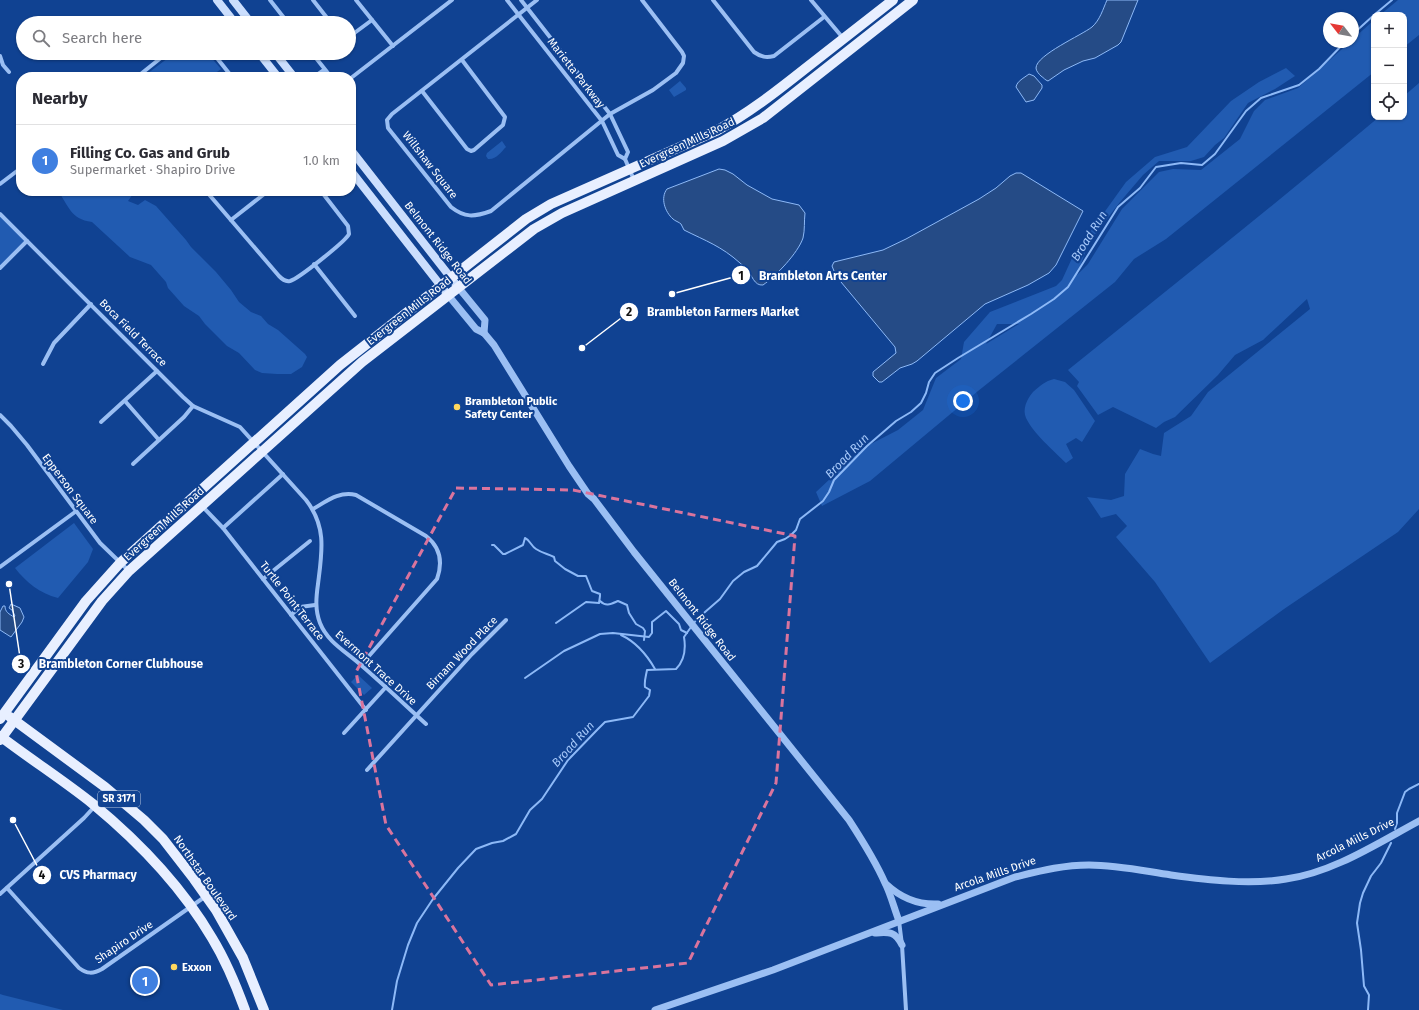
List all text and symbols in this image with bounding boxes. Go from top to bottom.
north arrow [1323,12,1359,48]
map controls [1371,12,1407,120]
button: + [1371,12,1407,48]
search box [16,16,356,60]
icon: search [30,27,52,49]
text: Search here [62,29,142,47]
street label: Marietta Parkway [545,35,608,111]
button: − [1371,48,1407,84]
button: locate [1371,84,1407,120]
text: Nearby [32,88,87,109]
street label: Evergreen Mills Road [637,115,737,171]
street label: Willshaw Square [400,129,460,201]
text: Filling Co. Gas and Grub [70,144,230,162]
text: 1 [42,153,48,168]
text: 1.0 km [303,153,340,168]
text: Supermarket · Shapiro Drive [70,162,235,177]
street label: Belmont Ridge Road [402,199,474,287]
water label: Broad Run [1068,208,1110,264]
callout: Brambleton Arts Center [731,263,895,287]
text: 1 [738,269,744,283]
text: Brambleton Arts Center [759,269,887,283]
street label: Evergreen Mills Road [364,274,454,348]
street label: Boca Field Terrace [97,297,169,369]
callout: Brambleton Farmers Market [619,300,807,324]
text: 2 [626,305,632,319]
text: Brambleton Farmers Market [647,305,799,319]
your location [953,391,973,411]
place label: Brambleton Public Safety Center [465,395,558,421]
marker: Brambleton Public Safety Center [452,402,462,412]
water label: Broad Run [822,431,872,481]
street label: Epperson Square [39,451,101,527]
street label: Evergreen Mills Road [121,485,207,563]
street label: Turtle Point Terrace [257,559,327,643]
street label: Belmont Ridge Road [666,576,738,664]
street label: Birnam Wood Place [424,614,500,692]
street label: Evermont Trace Drive [332,628,420,708]
callout: Brambleton Corner Clubhouse [11,652,211,676]
text: 3 [17,657,24,671]
text: Brambleton Corner Clubhouse [39,657,204,671]
water label: Broad Run [549,718,597,770]
road number: SR 3171 [98,791,140,807]
street label: Arcola Mills Drive [1314,815,1396,865]
street label: Northstar Boulevard [171,833,239,923]
street label: Arcola Mills Drive [952,854,1038,894]
callout: CVS Pharmacy [32,863,145,887]
text: 4 [39,868,46,882]
text: CVS Pharmacy [59,868,137,882]
street label: Shapiro Drive [93,918,155,966]
place label: Exxon [182,961,212,974]
marker: Exxon [169,962,179,972]
pin: 1 [132,966,158,996]

